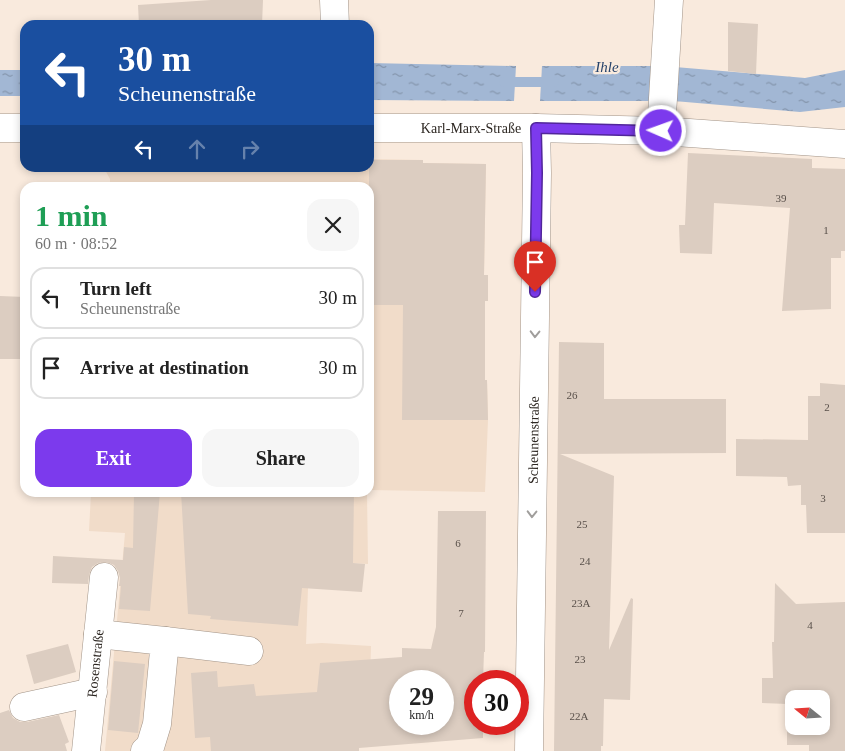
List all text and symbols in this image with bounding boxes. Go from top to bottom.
icon: left [35,40,100,105]
text: 30 m [118,40,191,79]
water label: Ihle [594,59,619,75]
text: Scheunenstraße [118,81,256,106]
position arrow [634,104,686,156]
street label: Karl-Marx-Straße [421,121,521,136]
icon: left [130,135,158,163]
icon: ahead [183,135,211,163]
icon: right [236,135,264,163]
house number: 39 [776,192,787,204]
text: 1 min [35,199,108,232]
button: close [307,199,359,251]
house number: 1 [823,224,829,236]
text: 60 m · 08:52 [35,235,117,252]
pin [514,241,556,292]
icon: arrive [521,248,549,276]
text: Turn left [80,278,152,299]
icon: left [37,284,65,312]
text: 30 m [318,287,357,308]
text: Scheunenstraße [80,300,180,317]
one-way arrow [530,330,540,338]
icon: arrive [37,354,65,382]
text: Arrive at destination [80,357,249,378]
text: 30 m [318,357,357,378]
house number: 26 [567,389,578,401]
street label: Scheunenstraße [525,396,541,484]
house number: 2 [824,401,830,413]
button: Exit [35,429,192,487]
button: Share [202,429,359,487]
house number: 3 [820,492,826,504]
one-way arrow [527,510,537,518]
house number: 25 [577,518,588,530]
house number: 6 [455,537,461,549]
house number: 24 [580,555,591,567]
house number: 23A [572,597,591,609]
house number: 7 [458,607,464,619]
house number: 4 [807,619,813,631]
street label: Rosenstraße [84,629,106,698]
house number: 23 [575,653,586,665]
speed limit sign: 30 [464,670,529,735]
text: 29 [409,683,434,710]
north arrow [785,690,830,735]
map controls [785,690,830,735]
text: km/h [409,708,434,722]
house number: 22A [570,710,589,722]

